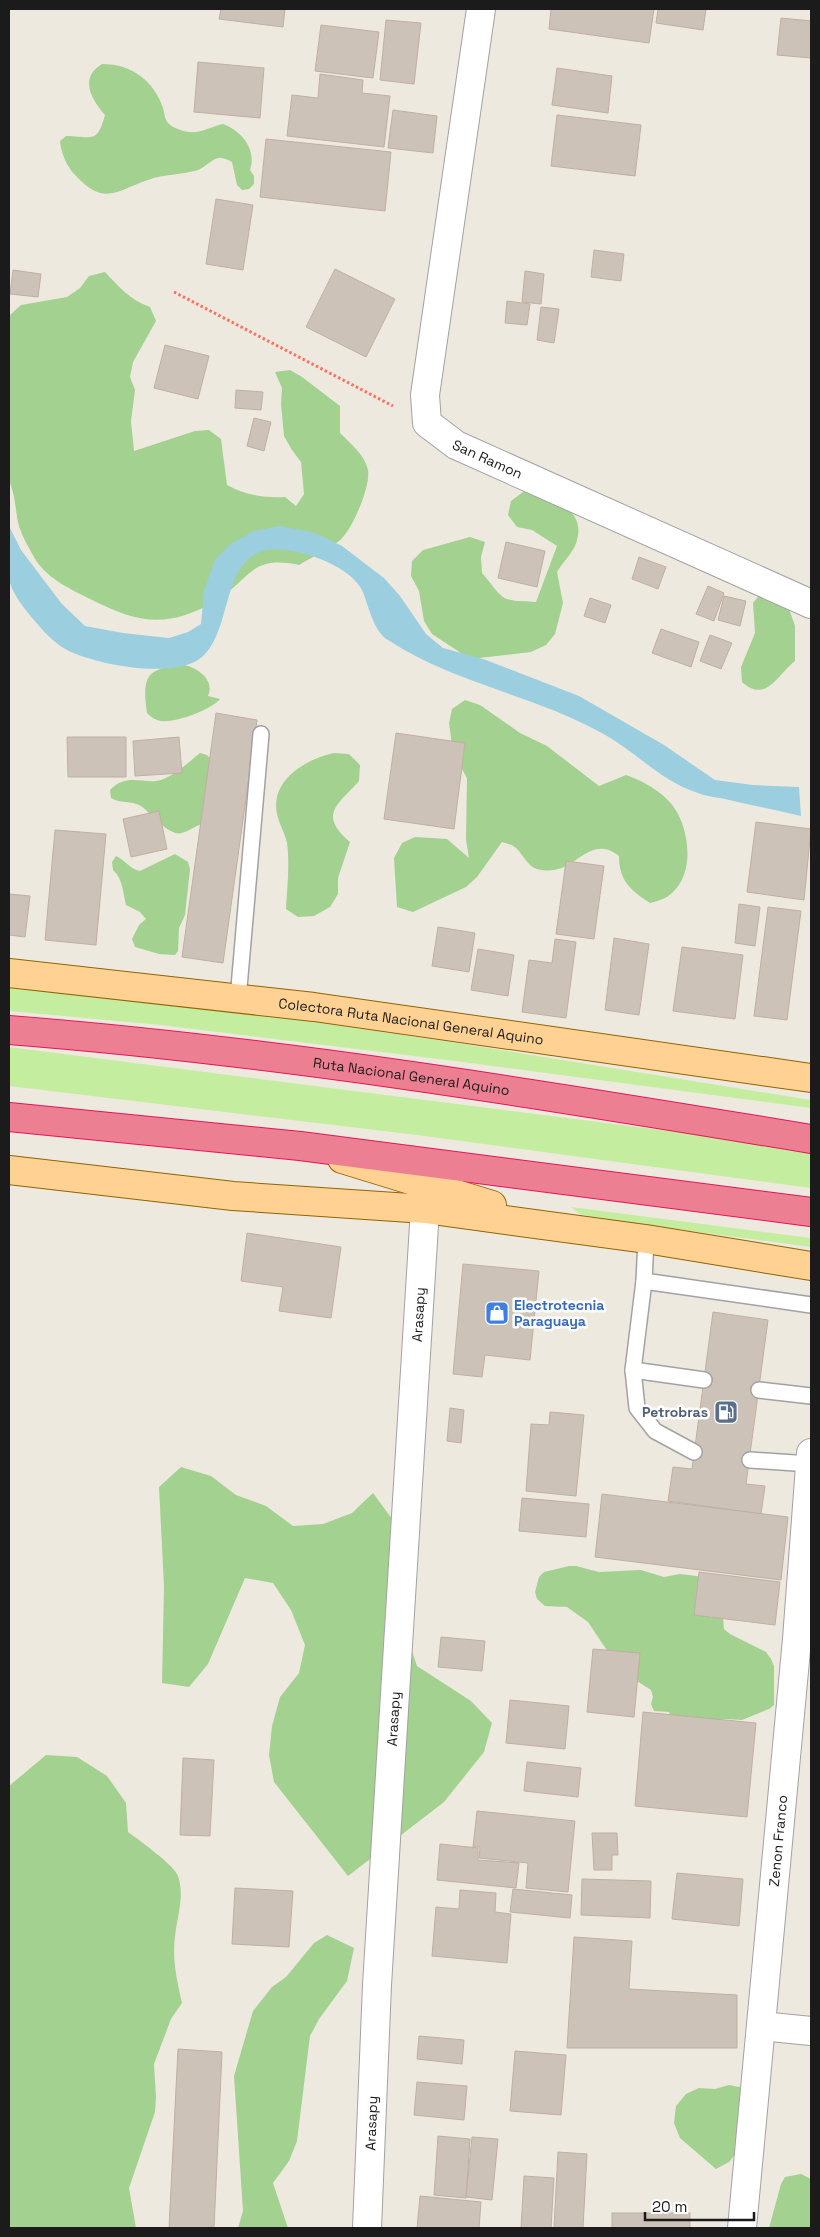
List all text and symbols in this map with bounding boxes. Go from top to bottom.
street label: San Ramon [450,436,525,483]
street label: Colectora Ruta Nacional General Aquino [278,994,545,1049]
street label: Ruta Nacional General Aquino [312,1053,511,1099]
street label: Arasapy [408,1287,429,1342]
place label: Electrotecnia Paraguaya [514,1296,604,1330]
shop icon: Electrotecnia Paraguaya [484,1300,510,1326]
fuel station icon: Petrobras [713,1399,739,1425]
place label: Petrobras [642,1403,708,1421]
street label: Arasapy [383,1691,404,1747]
street label: Zenon Franco [765,1794,791,1887]
street label: Arasapy [361,2095,381,2151]
scale bar [645,2190,754,2222]
text: 20 m [652,2197,687,2216]

